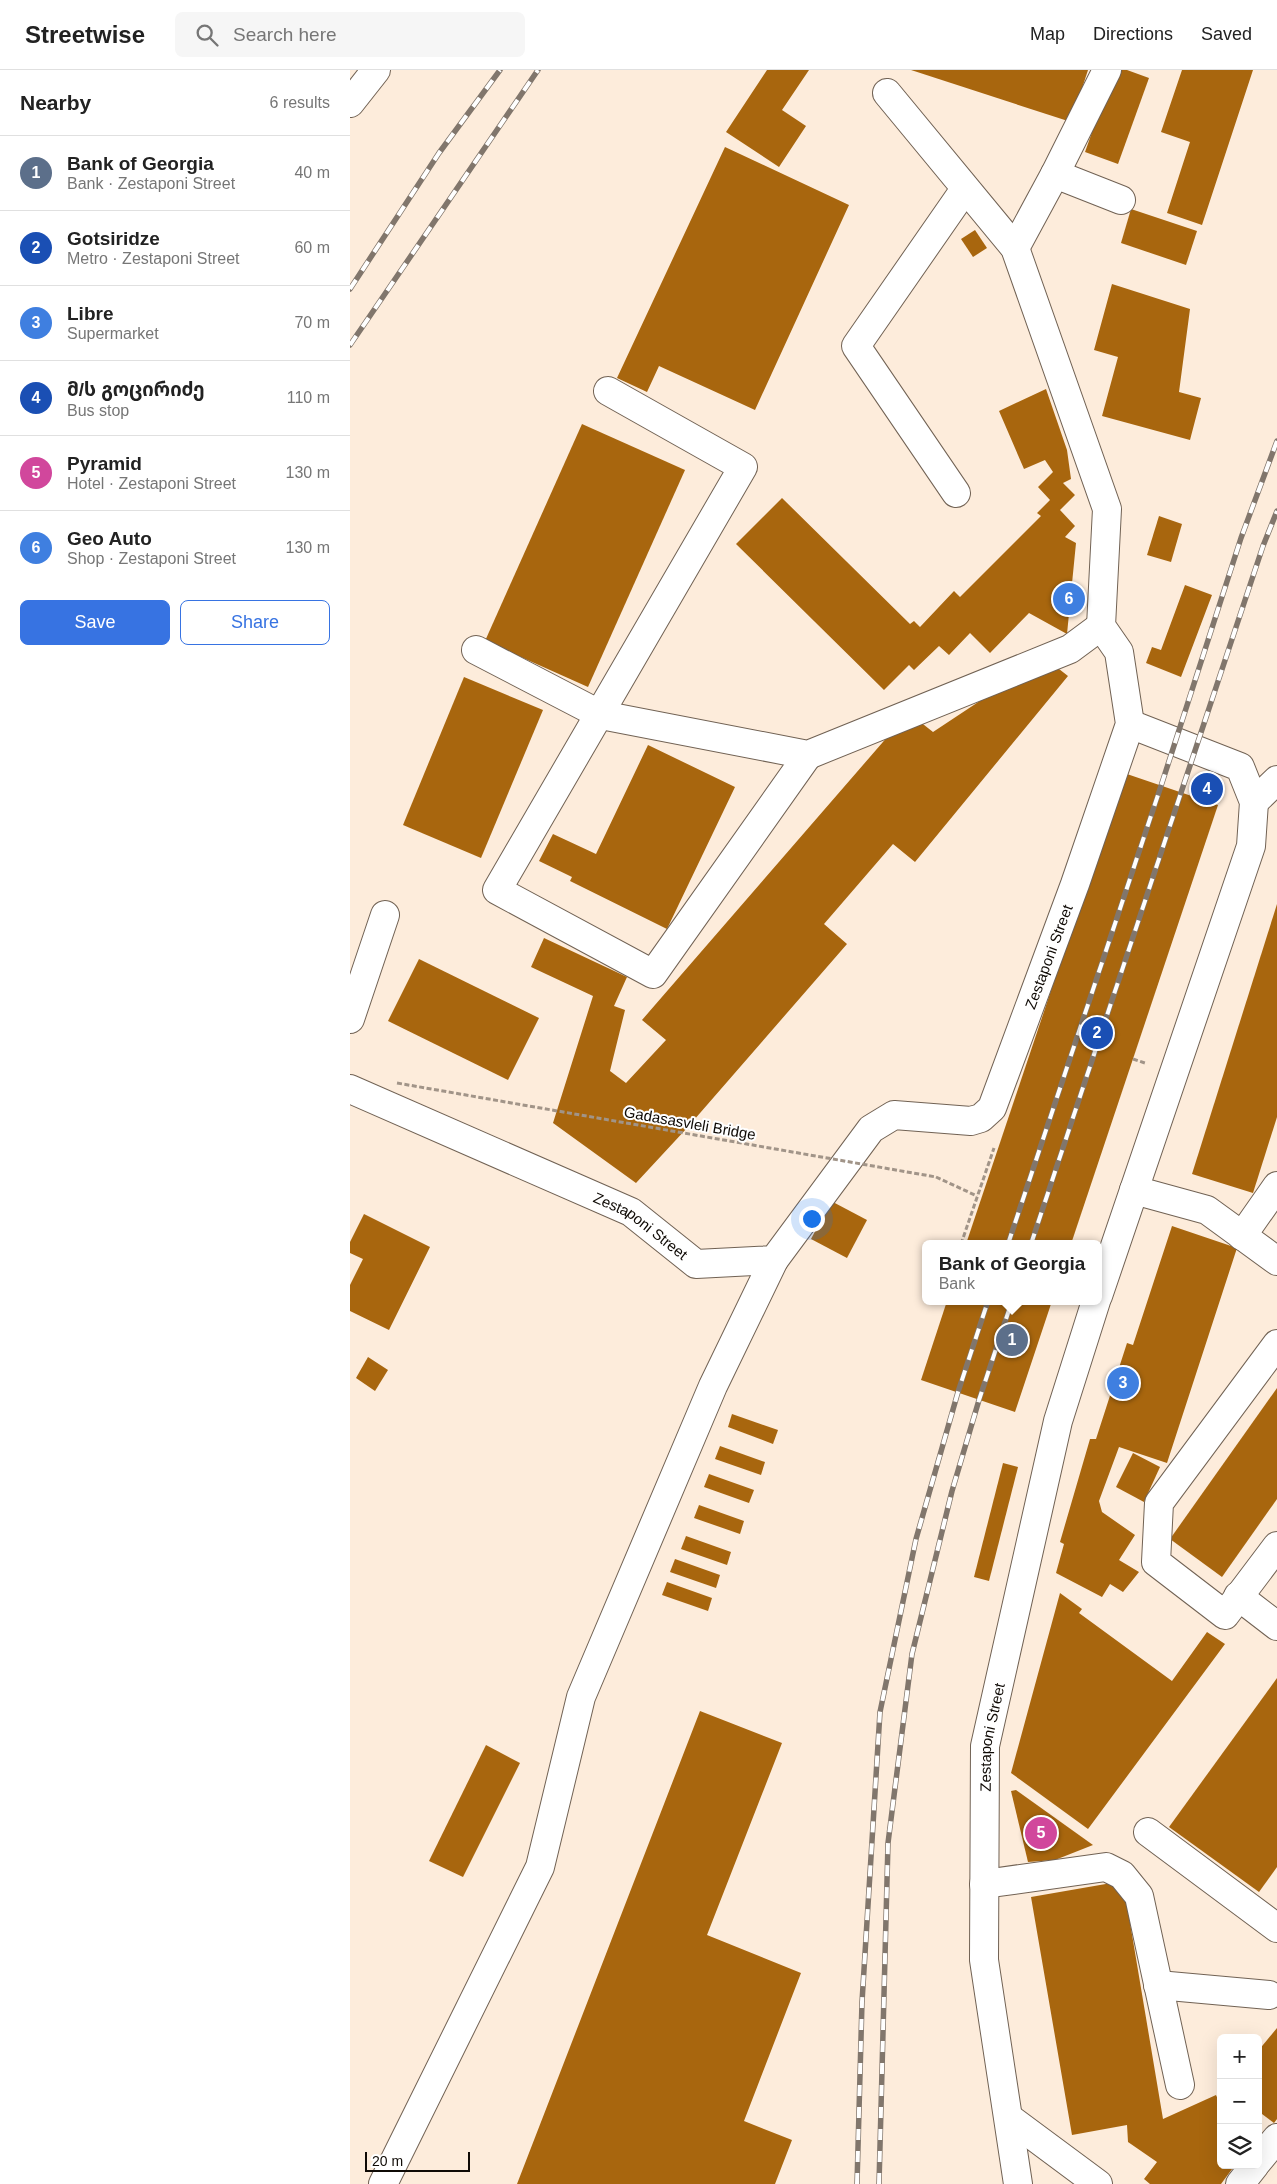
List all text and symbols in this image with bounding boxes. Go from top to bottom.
search box [175,12,525,57]
text: Streetwise [25,21,145,48]
icon: search [193,21,221,49]
text: Search here [233,24,337,45]
text: Map [1030,24,1065,44]
text: Directions [1093,24,1173,44]
text: Saved [1201,24,1252,44]
text: Nearby [20,91,91,114]
text: 6 results [270,94,330,111]
text: Bank of Georgia [67,153,214,174]
text: 1 [32,164,40,181]
text: 40 m [294,164,330,181]
text: Bank · Zestaponi Street [67,175,235,192]
text: Gotsiridze [67,228,160,249]
text: 2 [32,239,40,256]
text: 60 m [294,239,330,256]
text: Metro · Zestaponi Street [67,250,240,267]
text: Libre [67,303,113,324]
text: 3 [32,314,40,331]
text: 70 m [294,314,330,331]
text: Supermarket [67,325,159,342]
text: მ/ს გოცირიძე [67,379,205,400]
text: 4 [32,389,40,406]
text: 110 m [287,389,330,406]
text: Bus stop [67,402,129,419]
text: Pyramid [67,453,142,474]
text: 5 [32,464,40,481]
text: 130 m [286,464,330,481]
text: Hotel · Zestaponi Street [67,475,236,492]
text: Geo Auto [67,528,152,549]
text: 6 [32,539,40,556]
text: 130 m [286,539,330,556]
text: Shop · Zestaponi Street [67,550,236,567]
pin: 6 [1053,580,1085,618]
button: Save [20,600,170,645]
button: Share [180,600,330,645]
pin: 4 [1191,770,1223,808]
street label: Zestaponi Street [1021,901,1075,1011]
pin: 2 [1081,1014,1113,1052]
street label: Gadasasvleli Bridge [623,1103,757,1143]
street label: Zestaponi Street [591,1188,692,1263]
your location [799,1206,825,1232]
popup [922,1240,1102,1305]
text: Bank of Georgia [939,1253,1085,1274]
text: Bank [939,1275,975,1292]
pin: 1 [996,1321,1028,1359]
pin: 3 [1107,1364,1139,1402]
street label: Zestaponi Street [976,1680,1008,1792]
pin: 5 [1025,1814,1057,1852]
map controls [1217,2034,1262,2169]
button: + [1217,2034,1262,2079]
button: − [1217,2079,1262,2124]
button: layers [1217,2124,1262,2169]
scale bar [365,2149,470,2172]
text: 20 m [372,2153,403,2169]

